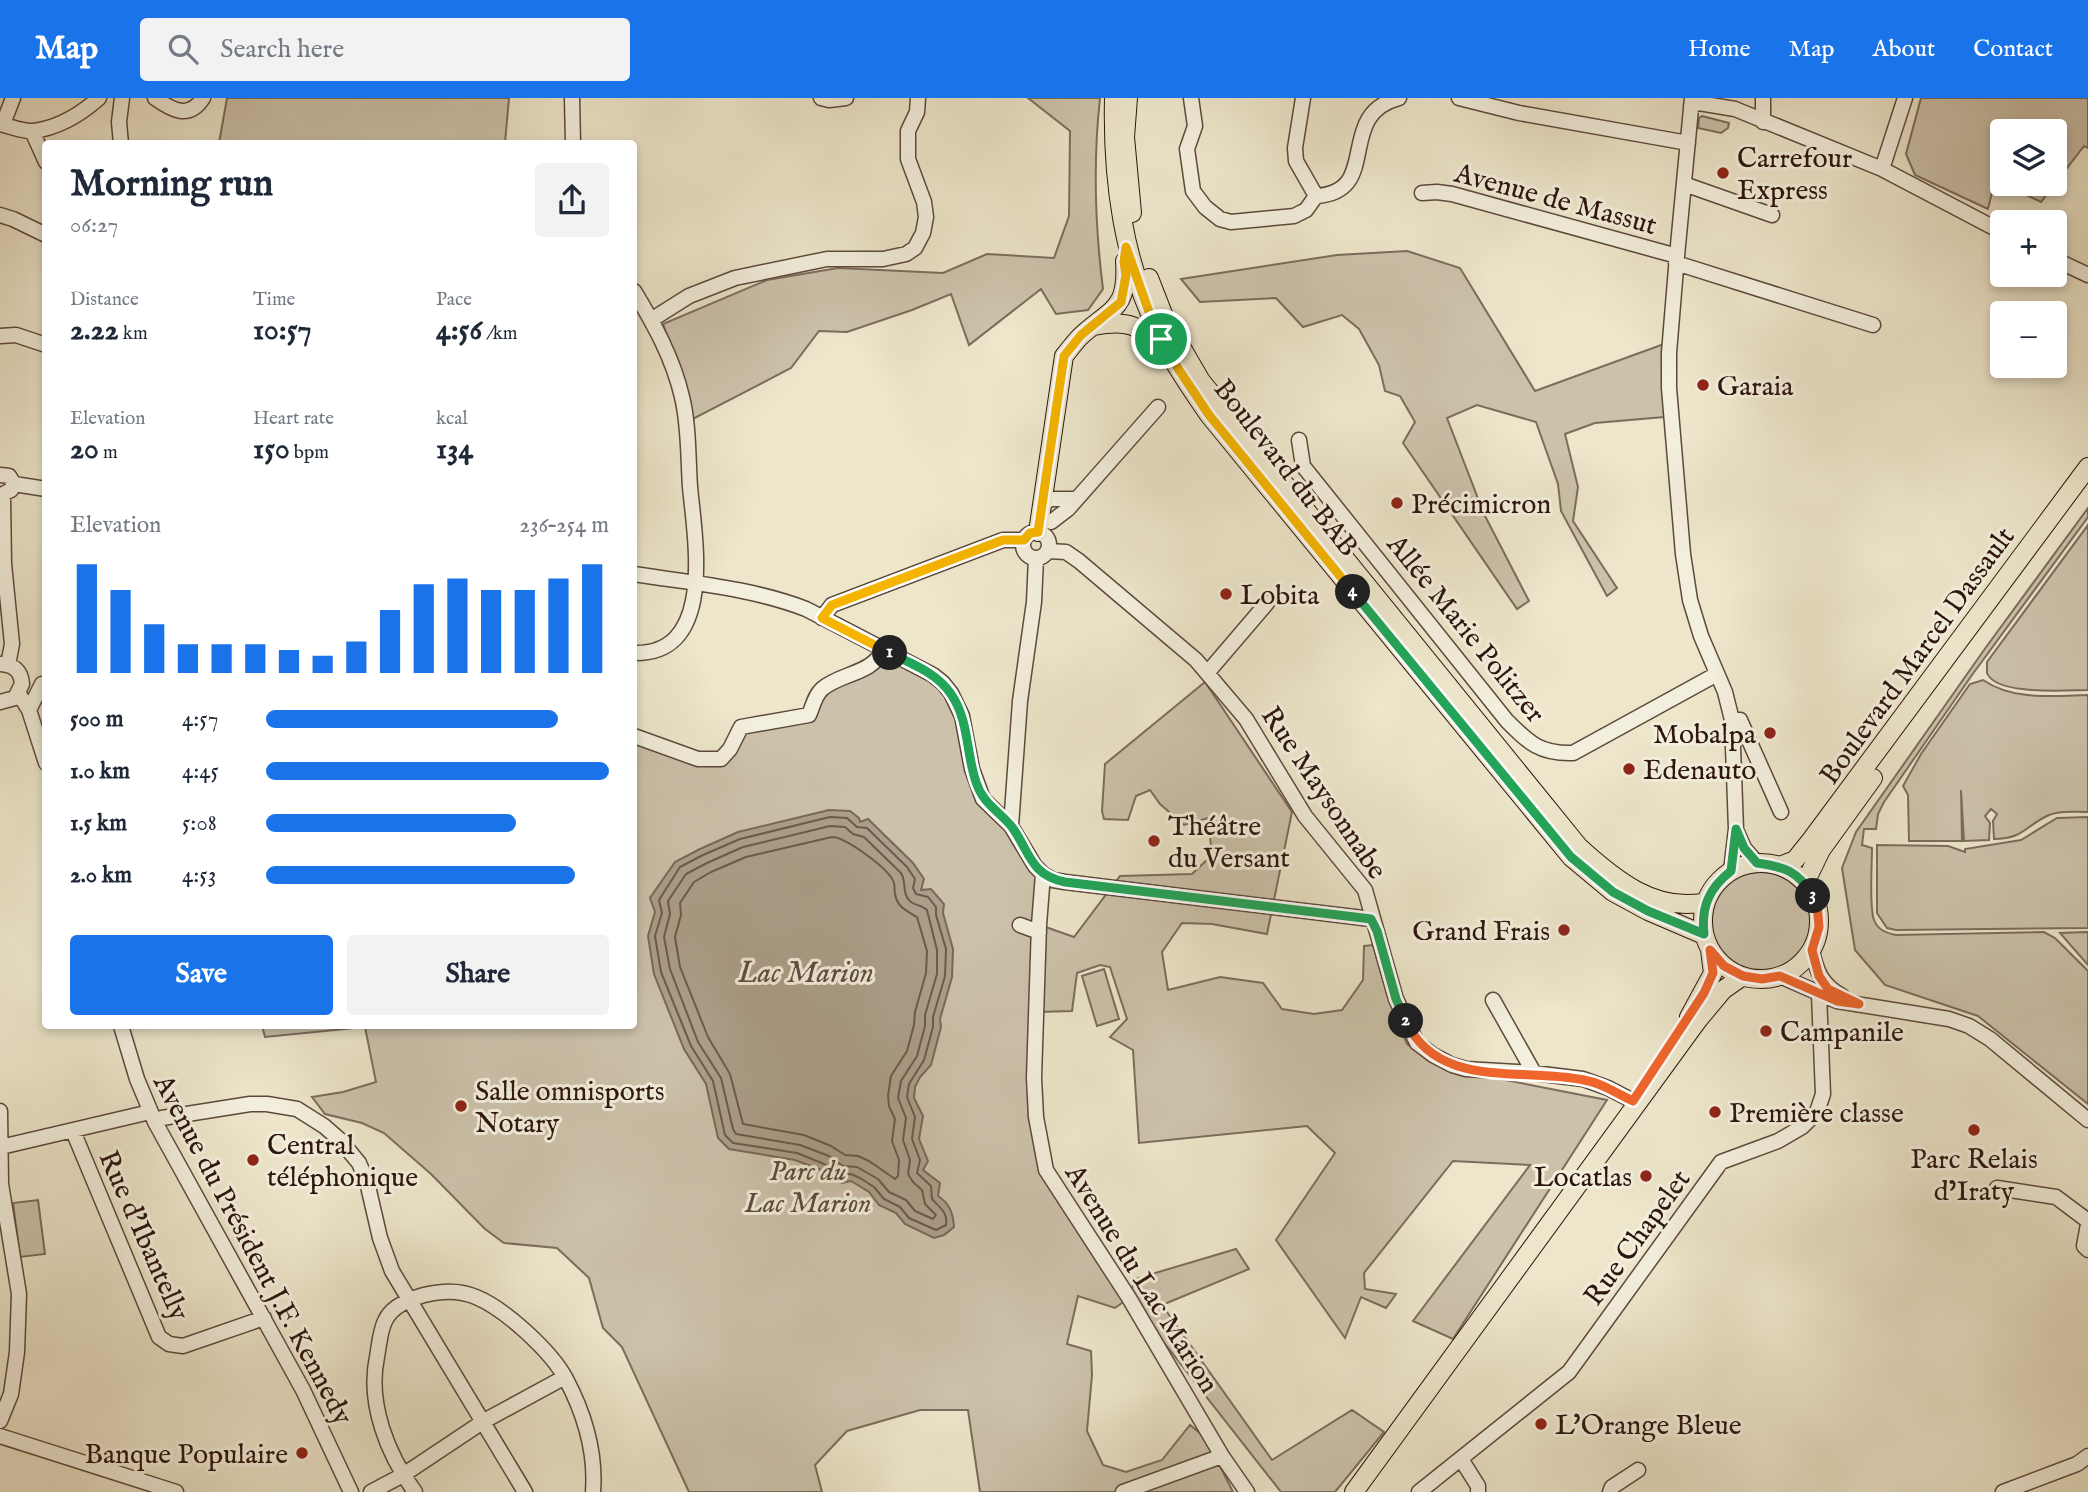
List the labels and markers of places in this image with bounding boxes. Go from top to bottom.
place label: Carrefour Express [1737,142,1852,209]
marker: Carrefour Express [1715,165,1731,181]
pin [1131,309,1191,369]
place label: Garaia [1717,370,1794,405]
marker: Garaia [1695,377,1711,393]
place label: Précimicron [1411,488,1551,523]
marker: Précimicron [1389,495,1405,511]
pin: 4 [1336,574,1370,610]
place label: Lobita [1240,579,1320,614]
marker: Lobita [1218,586,1234,602]
pin: 1 [872,636,908,670]
place label: Mobalpa [1653,718,1757,753]
marker: Mobalpa [1762,725,1778,741]
place label: Edenauto [1643,754,1756,789]
marker: Edenauto [1621,761,1637,777]
place label: Théâtre du Versant [1168,810,1290,877]
marker: Théâtre du Versant [1146,833,1162,849]
pin: 3 [1796,878,1830,914]
place label: Grand Frais [1412,915,1550,950]
marker: Grand Frais [1556,922,1572,938]
pin: 2 [1388,1004,1424,1038]
place label: Campanile [1780,1016,1904,1051]
marker: Campanile [1758,1023,1774,1039]
place label: Salle omnisports Notary [475,1075,665,1142]
place label: Première classe [1729,1097,1904,1132]
marker: Salle omnisports Notary [453,1098,469,1114]
marker: Première classe [1707,1104,1723,1120]
marker: Parc Relais d’Iraty [1966,1122,1982,1138]
place label: Central téléphonique [267,1129,418,1196]
place label: Parc Relais d’Iraty [1910,1143,2038,1210]
marker: Central téléphonique [245,1152,261,1168]
place label: Locatlas [1533,1161,1632,1196]
marker: Locatlas [1638,1168,1654,1184]
place label: L'Orange Bleue [1555,1409,1742,1444]
marker: L'Orange Bleue [1533,1416,1549,1432]
place label: Banque Populaire [84,1438,288,1473]
marker: Banque Populaire [294,1445,310,1461]

